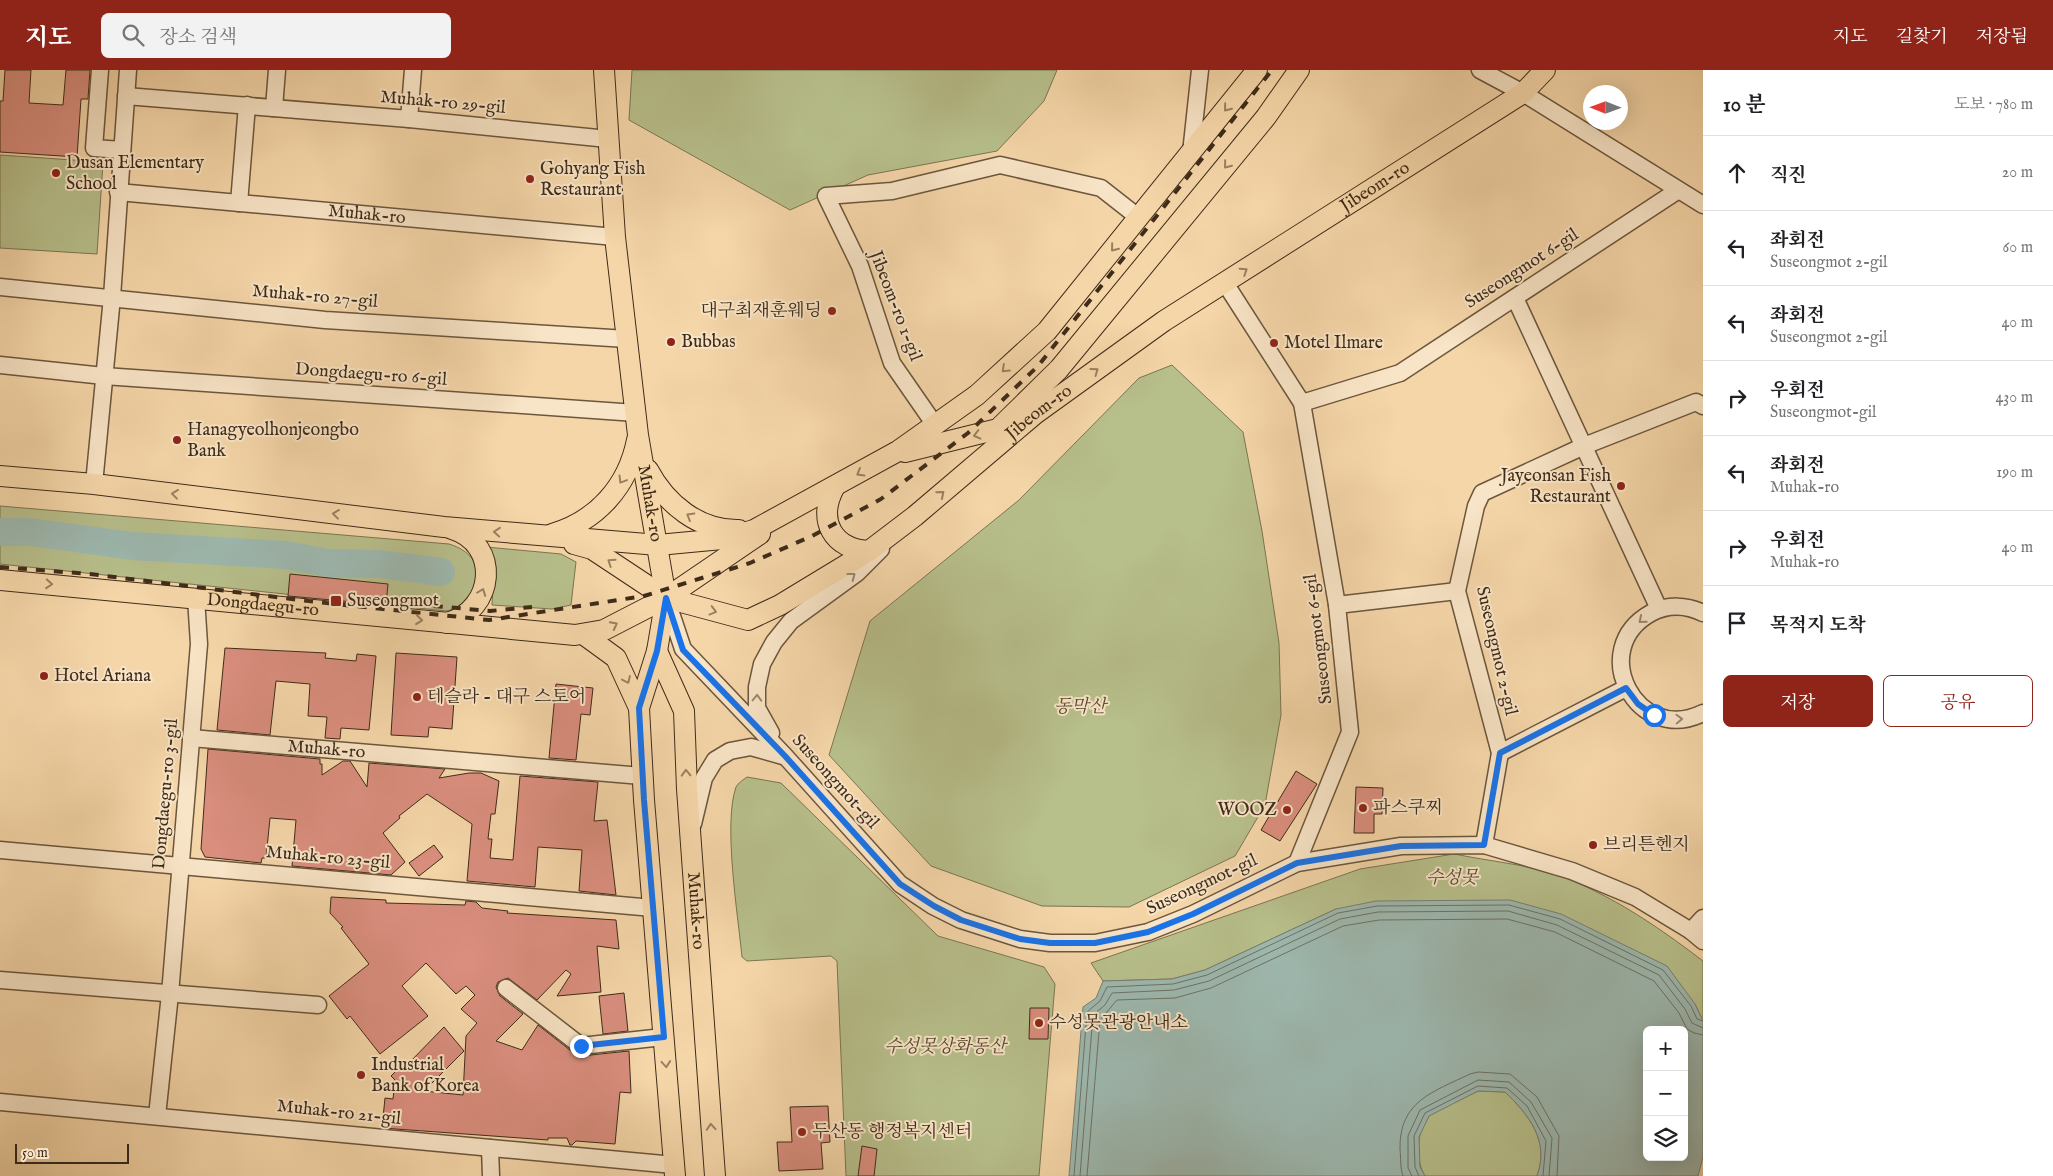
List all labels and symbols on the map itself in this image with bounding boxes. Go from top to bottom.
north arrow [1583,85,1628,130]
street label: Muhak-ro 29-gil [379,86,507,120]
one-way arrow [1224,102,1232,111]
place label: Dusan Elementary School [66,152,204,196]
street label: Jibeom-ro [1334,156,1414,219]
place label: Gohyang Fish Restaurant [540,158,646,202]
one-way arrow [1224,159,1233,168]
marker: Dusan Elementary School [50,167,62,179]
marker: Gohyang Fish Restaurant [524,173,536,185]
street label: Muhak-ro [327,200,407,230]
street label: Suseongmot 6-gil [1461,224,1583,314]
one-way arrow [1111,242,1119,251]
street label: Jibeom-ro 1-gil [863,246,927,365]
one-way arrow [1239,268,1248,277]
street label: Muhak-ro 27-gil [251,280,379,314]
place label: 대구최재훈웨딩 [700,300,822,323]
marker: 대구최재훈웨딩 [826,305,838,317]
place label: Bubbas [681,331,736,354]
place label: Motel Ilmare [1284,332,1383,355]
marker: Bubbas [665,336,677,348]
marker: Motel Ilmare [1268,337,1280,349]
street label: Dongdaegu-ro 6-gil [294,358,448,392]
one-way arrow [1002,363,1011,372]
one-way arrow [1089,368,1099,377]
street label: Jibeom-ro [999,379,1077,447]
place label: Hanagyeolhonjeongbo Bank [187,419,359,463]
one-way arrow [973,429,981,439]
marker: Hanagyeolhonjeongbo Bank [171,434,183,446]
street label: Muhak-ro [632,463,668,544]
place label: Jayeonsan Fish Restaurant [1499,465,1611,509]
one-way arrow [856,467,865,477]
one-way arrow [619,475,629,484]
marker: Jayeonsan Fish Restaurant [1615,480,1627,492]
one-way arrow [170,489,178,500]
one-way arrow [935,491,944,500]
one-way arrow [331,509,340,519]
one-way arrow [687,513,696,523]
one-way arrow [493,527,501,538]
one-way arrow [607,558,616,568]
street label: Suseongmot 6-gil [1300,572,1338,706]
one-way arrow [846,573,856,582]
one-way arrow [45,579,53,590]
street label: Suseongmot 2-gil [1470,584,1522,718]
street label: Dongdaegu-ro [206,588,320,622]
one-way arrow [476,588,486,597]
place label: Suseongmot [347,590,439,613]
marker: Suseongmot [329,594,343,608]
one-way arrow [708,605,717,616]
one-way arrow [416,614,424,625]
one-way arrow [1638,615,1647,624]
one-way arrow [609,621,618,631]
place label: Hotel Ariana [54,665,151,688]
marker: Hotel Ariana [38,670,50,682]
one-way arrow [620,675,630,684]
place label: 테슬라 - 대구 스토어 [427,686,586,709]
marker: 테슬라 - 대구 스토어 [411,691,423,703]
one-way arrow [752,693,762,701]
park label: 동막산 [1054,696,1109,719]
route start [1643,704,1666,727]
one-way arrow [1675,714,1683,724]
street label: Dongdaegu-ro 3-gil [148,718,184,870]
street label: Suseongmot-gil [786,730,884,834]
street label: Muhak-ro [287,735,367,764]
one-way arrow [681,769,692,777]
place label: 파스쿠찌 [1373,797,1443,820]
place label: WOOZ [1218,799,1277,822]
marker: 파스쿠찌 [1357,802,1369,814]
marker: WOOZ [1281,804,1293,816]
place label: 브리튼헨지 [1603,834,1690,857]
marker: 브리튼헨지 [1587,839,1599,851]
street label: Muhak-ro 23-gil [265,841,391,875]
street label: Suseongmot-gil [1143,849,1261,921]
park label: 수성못 [1426,867,1480,890]
street label: Muhak-ro [682,871,710,951]
place label: 수성못관광안내소 [1049,1012,1188,1035]
marker: 수성못관광안내소 [1033,1017,1045,1029]
route end [570,1035,593,1058]
park label: 수성못상화동산 [884,1036,1008,1059]
place label: Industrial Bank of Korea [371,1054,479,1098]
one-way arrow [660,1060,671,1068]
marker: Industrial Bank of Korea [355,1069,367,1081]
street label: Muhak-ro 21-gil [276,1095,402,1131]
place label: 두산동 행정복지센터 [812,1121,972,1144]
one-way arrow [706,1123,717,1131]
marker: 두산동 행정복지센터 [796,1126,808,1138]
scale bar [15,1141,129,1164]

